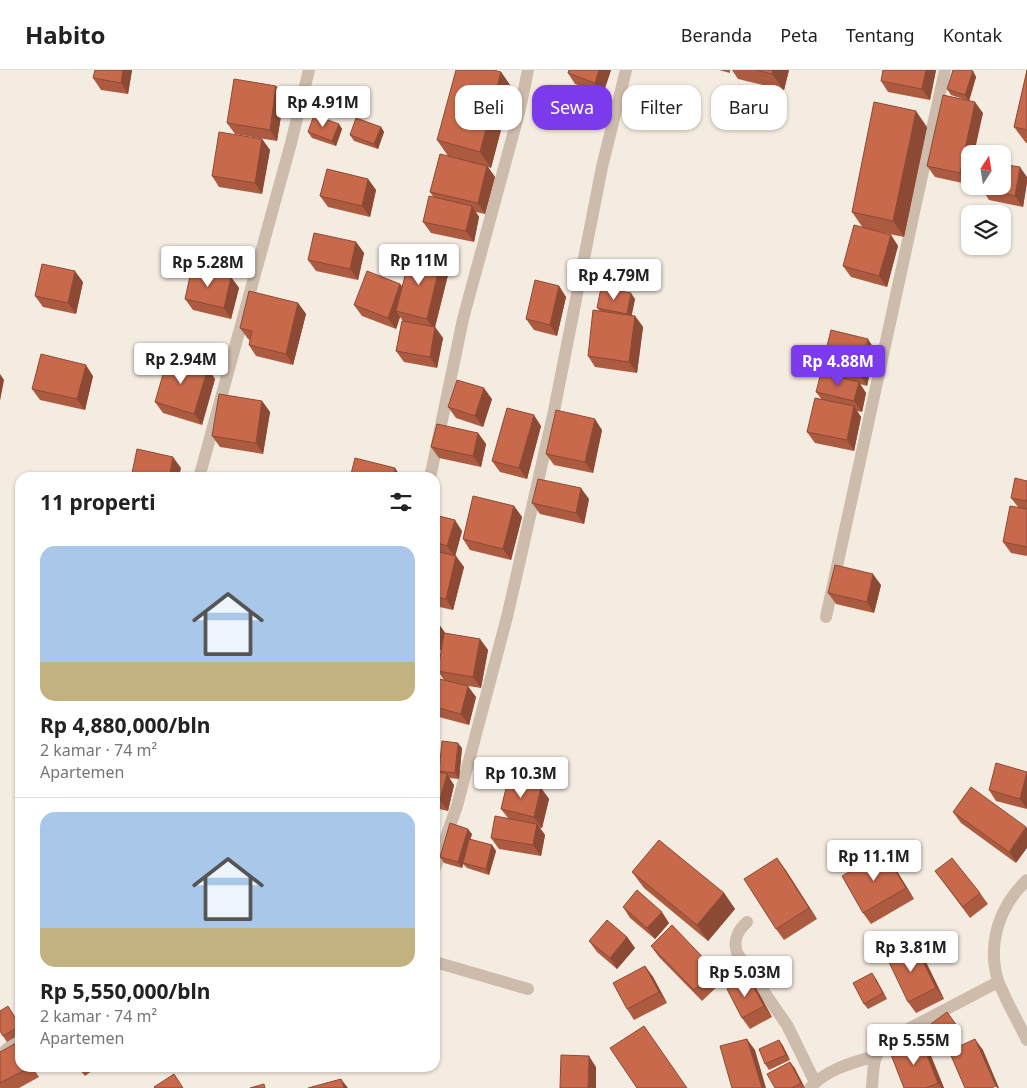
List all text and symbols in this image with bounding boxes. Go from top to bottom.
text: Habito [25,18,106,51]
text: Beranda [681,23,752,47]
text: Peta [780,23,818,47]
text: Tentang [846,23,915,47]
text: Kontak [943,23,1002,47]
pin: Rp 4.91M [271,85,375,128]
chip: Beli [455,85,522,130]
chip: Sewa [532,85,612,130]
chip: Filter [622,85,701,130]
chip: Baru [711,85,787,130]
text: Rp 4.91M [287,91,359,113]
north arrow [961,145,1011,195]
map controls [961,145,1011,255]
button: layers [961,205,1011,255]
pin: Rp 11M [378,244,460,286]
pin: Rp 5.28M [156,246,260,288]
text: Rp 11M [390,249,448,271]
text: Rp 5.28M [172,251,244,273]
pin: Rp 4.79M [562,258,666,301]
text: Rp 4.79M [578,264,650,286]
pin: Rp 2.94M [129,342,233,385]
pin: Rp 4.88M [786,344,890,387]
text: Rp 2.94M [145,348,217,370]
text: Rp 4.88M [802,350,874,372]
text: 11 properti [40,488,155,516]
icon: filters [387,488,415,516]
icon: home [183,579,273,669]
text: Rp 4,880,000/bln [40,711,210,739]
text: 2 kamar · 74 m² [40,739,157,761]
pin: Rp 10.3M [469,756,573,799]
text: Apartemen [40,761,124,783]
text: Rp 10.3M [485,762,557,784]
pin: Rp 11.1M [822,840,926,882]
icon: home [183,844,273,934]
text: Rp 11.1M [838,845,910,867]
pin: Rp 3.81M [859,930,963,973]
text: Rp 3.81M [875,936,947,958]
pin: Rp 5.03M [693,956,797,998]
text: Rp 5.03M [709,961,781,983]
text: Rp 5,550,000/bln [40,977,210,1005]
text: 2 kamar · 74 m² [40,1005,157,1027]
pin: Rp 5.55M [862,1024,966,1066]
text: Apartemen [40,1027,124,1049]
text: Rp 5.55M [878,1029,950,1051]

